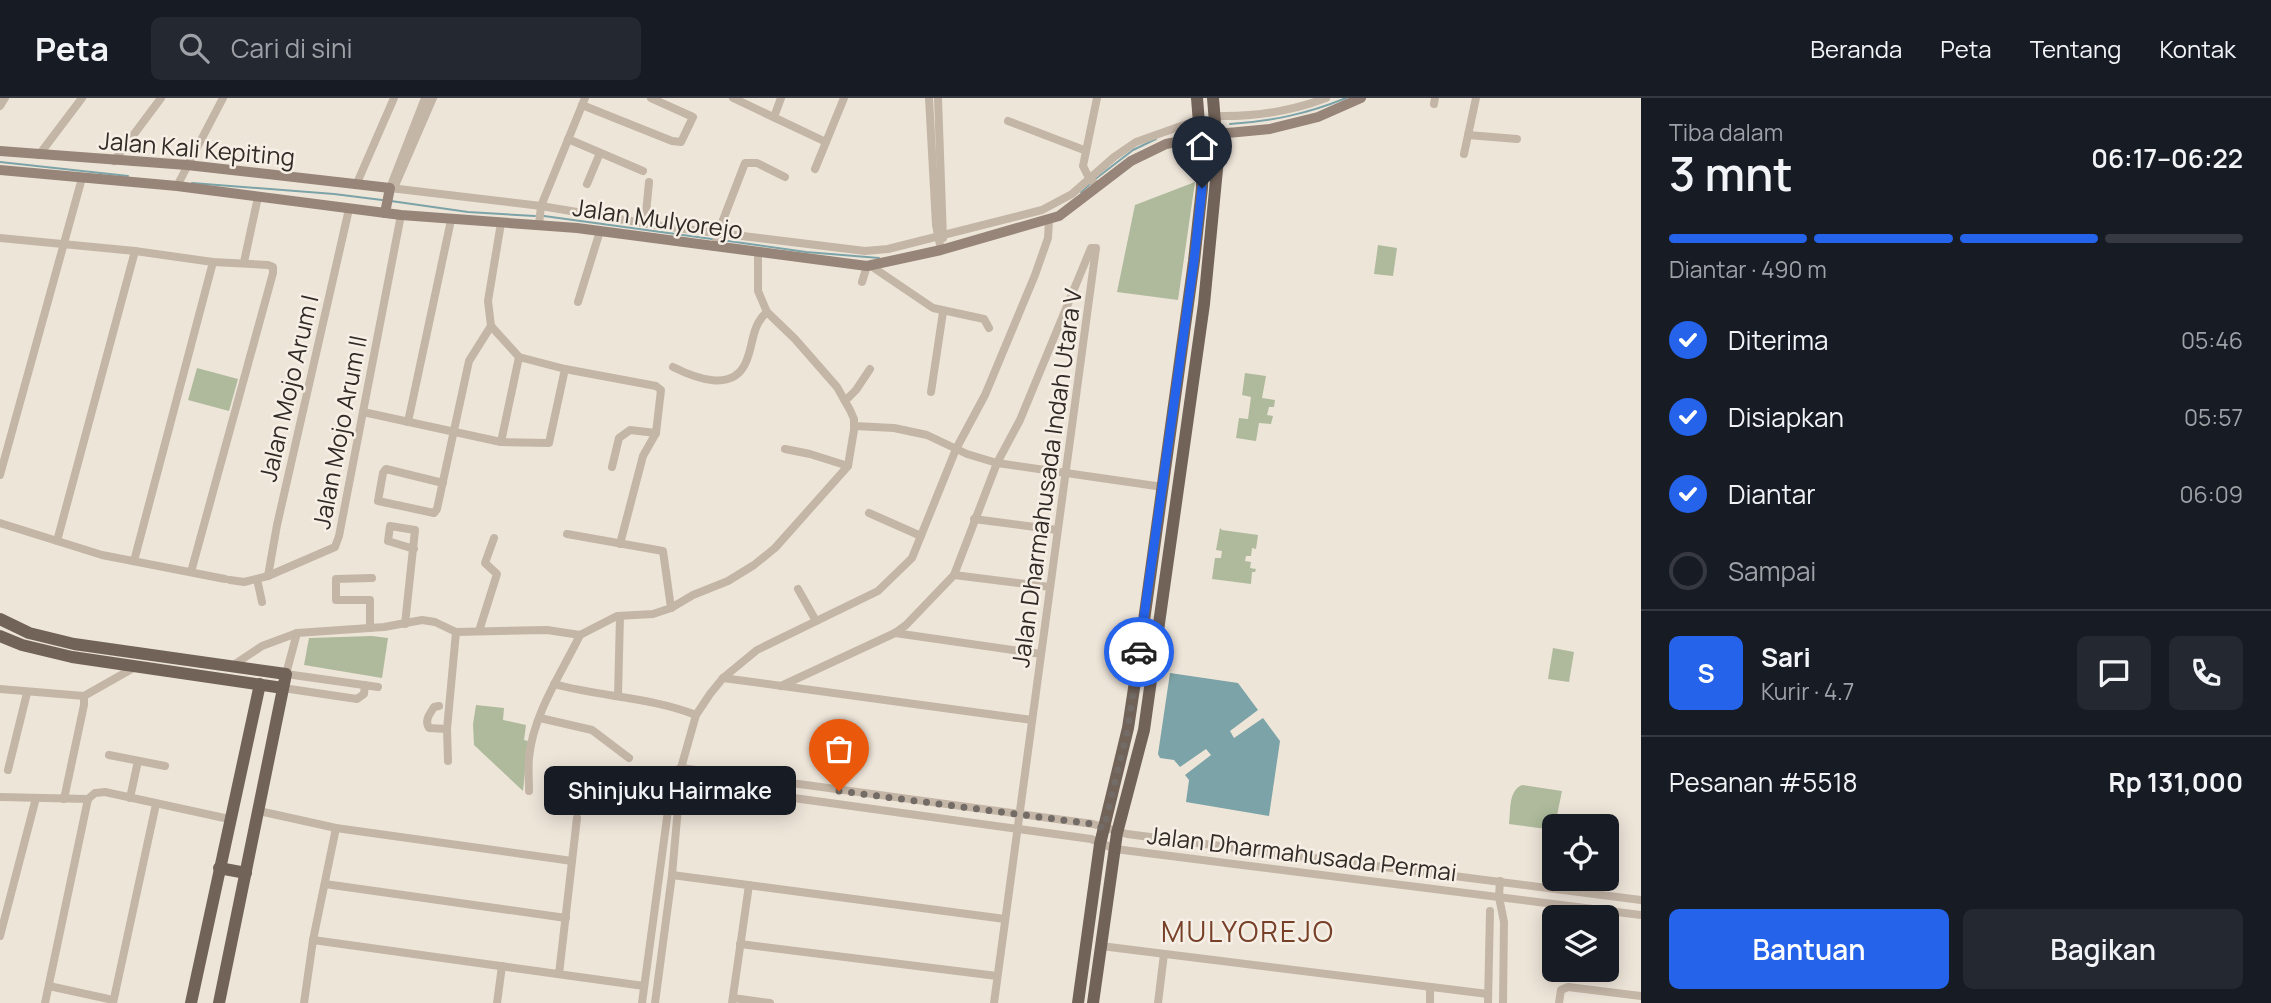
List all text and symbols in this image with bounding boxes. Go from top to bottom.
search box [151,17,641,80]
text: Peta [35,26,109,71]
icon: search [175,29,213,67]
text: Cari di sini [231,30,353,66]
text: Beranda [1810,32,1902,65]
text: Peta [1940,32,1992,65]
text: Tentang [2030,32,2121,65]
text: Kontak [2159,32,2236,65]
pin [1172,116,1232,188]
text: Tiba dalam [1669,116,1783,148]
street label: Jalan Kali Kepiting [98,123,296,173]
icon: home [1183,127,1221,165]
text: 06:17–06:22 [2091,140,2243,176]
text: 3 mnt [1669,142,1793,205]
street label: Jalan Mulyorejo [571,190,745,246]
text: Diantar · 490 m [1669,253,1827,285]
street label: Jalan Dharmahusada Indah Utara V [1003,286,1089,670]
street label: Jalan Mojo Arum I [250,291,326,485]
icon: check [1669,321,1707,359]
text: Diterima [1728,322,1829,358]
text: 05:46 [2181,324,2243,356]
street label: Jalan Mojo Arum II [304,332,374,532]
icon: check [1669,398,1707,436]
text: Disiapkan [1728,399,1844,435]
text: 05:57 [2184,401,2243,433]
icon: check [1669,475,1707,513]
text: Diantar [1728,476,1816,512]
text: 06:09 [2180,478,2243,510]
text: Sampai [1728,553,1816,589]
courier [1104,617,1174,687]
icon: car [1120,633,1158,671]
button: chat [2077,636,2151,710]
button: phone [2169,636,2243,710]
text: Sari [1761,639,1811,675]
text: S [1697,655,1715,691]
text: Kurir · 4.7 [1761,675,1854,707]
pin [809,719,869,791]
icon: bag [820,730,858,768]
text: Pesanan #5518 [1669,764,1858,800]
text: Rp 131,000 [2109,764,2243,800]
callout: Shinjuku Hairmake [545,766,797,816]
text: Shinjuku Hairmake [568,774,772,806]
map controls [1542,814,1619,982]
button: locate [1542,814,1619,891]
street label: Jalan Dharmahusada Permai [1145,818,1459,888]
button: layers [1542,905,1619,982]
button: Bantuan [1669,909,1949,989]
button: Bagikan [1963,909,2243,989]
district label: MULYOREJO [1161,912,1335,950]

